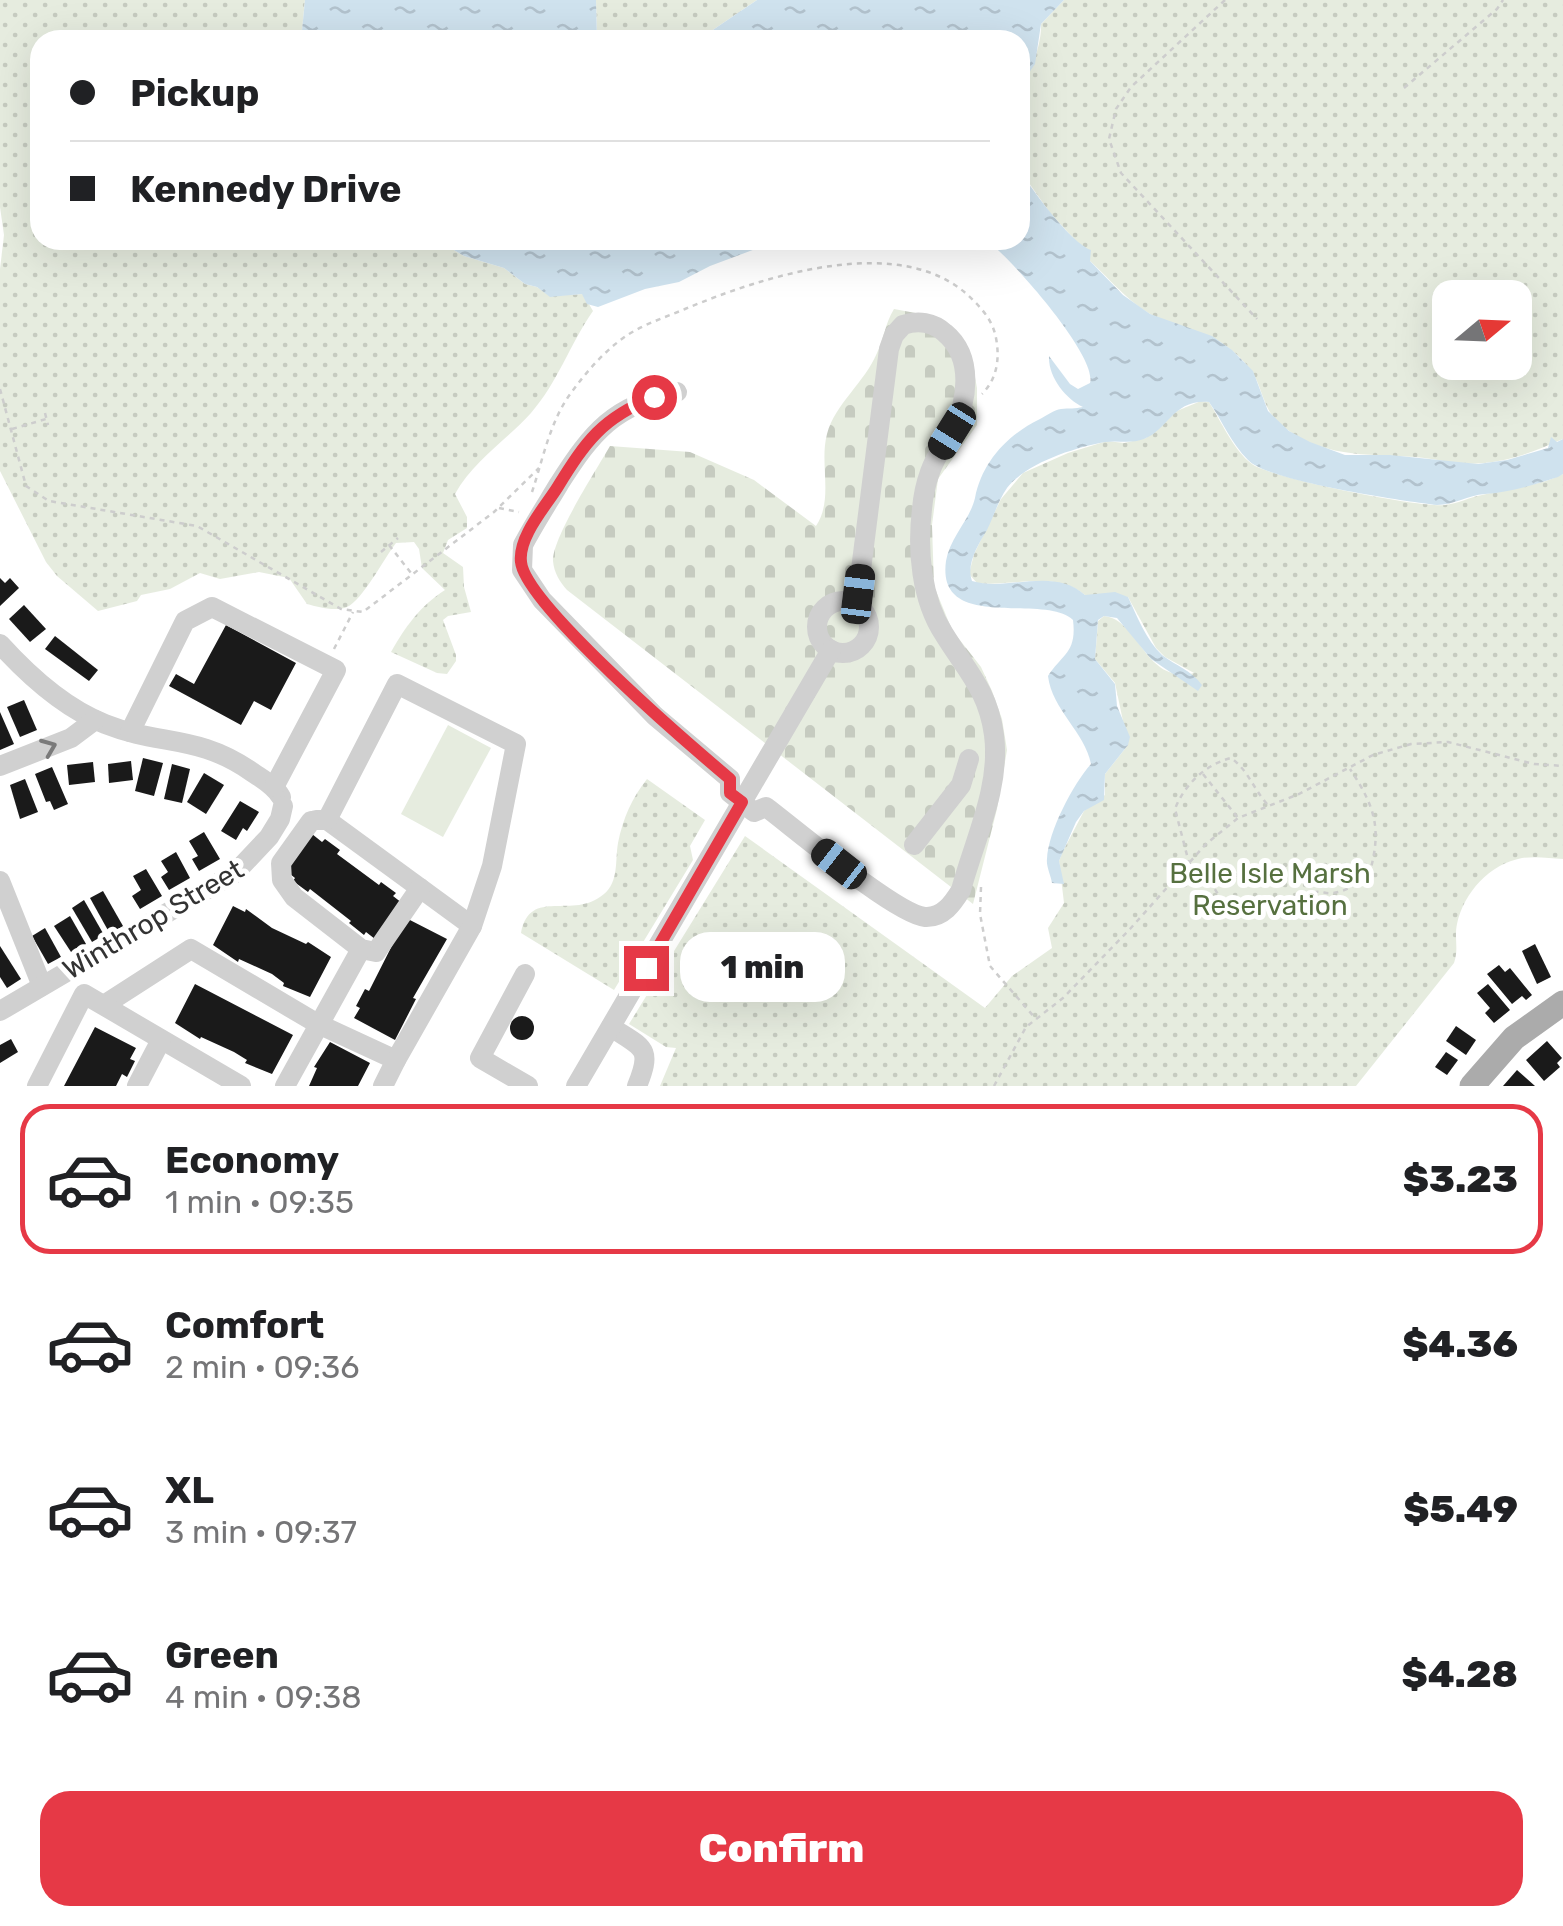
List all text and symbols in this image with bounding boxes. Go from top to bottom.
text: Pickup [130,70,259,116]
text: Kennedy Drive [130,166,402,212]
north arrow [1432,280,1532,380]
map controls [1432,280,1532,380]
route start [632,375,677,420]
car [923,398,981,464]
car [839,562,877,626]
one-way arrow [40,738,57,758]
car [806,834,872,894]
street label: Winthrop Street [57,852,250,986]
park label: Belle Isle Marsh Reservation [1169,857,1371,922]
callout: 1 min [681,933,846,1003]
route end [624,946,669,991]
text: 1 min [721,948,804,986]
icon: car [45,1134,135,1224]
text: Economy [165,1137,339,1183]
text: $3.23 [1403,1156,1518,1202]
text: 1 min · 09:35 [165,1183,354,1221]
icon: car [45,1299,135,1389]
text: Comfort [165,1302,324,1348]
text: $4.36 [1402,1321,1518,1367]
text: 2 min · 09:36 [165,1348,359,1386]
icon: car [45,1464,135,1554]
text: XL [165,1467,214,1513]
text: $5.49 [1403,1486,1518,1532]
text: 3 min · 09:37 [165,1513,357,1551]
icon: car [45,1629,135,1719]
text: Green [165,1632,279,1678]
text: $4.28 [1402,1651,1518,1697]
text: 4 min · 09:38 [165,1678,362,1716]
button: Confirm [40,1791,1523,1906]

